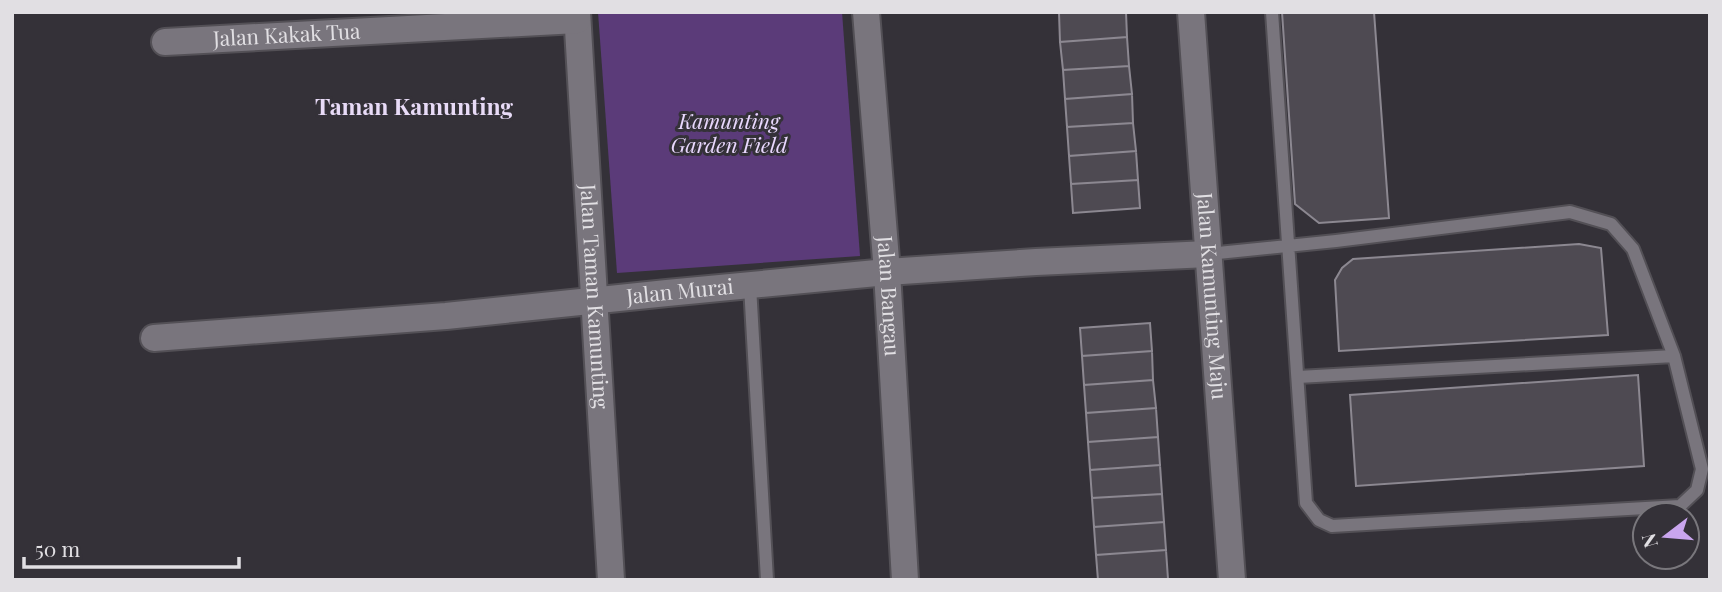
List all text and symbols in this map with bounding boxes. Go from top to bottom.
street label: Jalan Kakak Tua [211,16,362,51]
district label: Taman Kamunting [315,90,513,121]
park label: Kamunting Garden Field [671,106,788,158]
street label: Jalan Taman Kamunting [575,182,617,410]
street label: Jalan Kamunting Maju [1192,191,1235,401]
street label: Jalan Bangau [872,234,908,357]
street label: Jalan Murai [624,271,735,309]
north arrow [1631,501,1701,571]
scale bar [24,526,240,570]
text: N [1634,531,1663,551]
text: 50 m [35,534,81,562]

